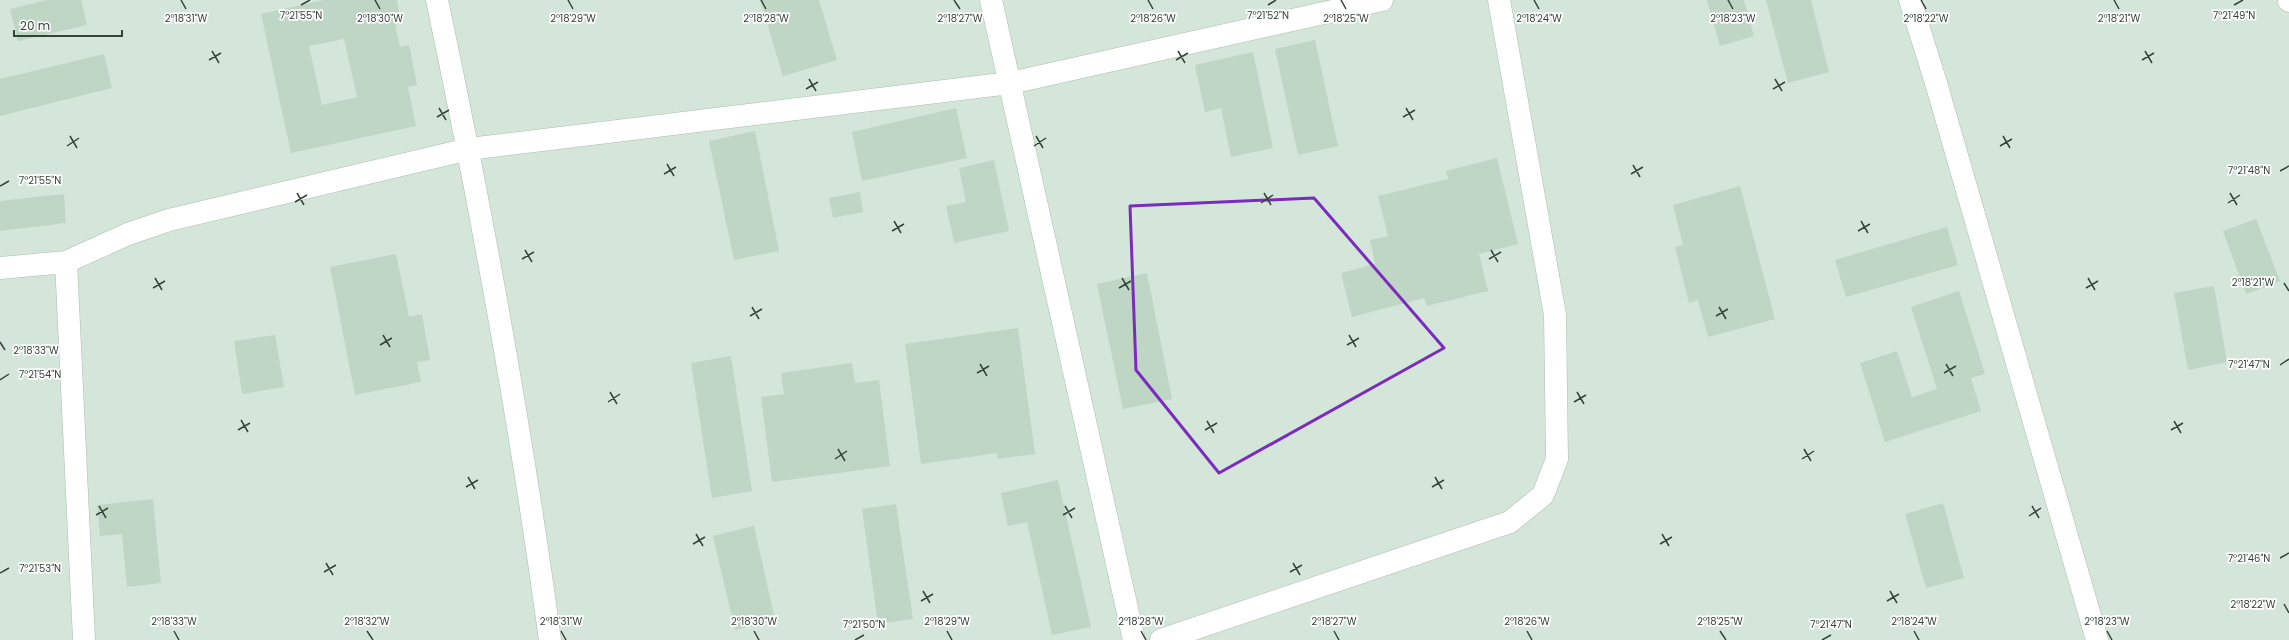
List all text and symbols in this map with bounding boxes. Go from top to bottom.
text: 7°21'55"N [280,8,322,23]
text: 7°21'52"N [1247,8,1289,23]
text: 7°21'49"N [2213,8,2255,23]
text: 2°18'31"W [165,11,208,26]
text: 2°18'30"W [357,11,403,26]
text: 2°18'29"W [550,11,596,26]
text: 2°18'28"W [743,11,789,26]
text: 2°18'27"W [938,11,983,26]
text: 2°18'26"W [1130,11,1176,26]
text: 2°18'25"W [1323,11,1369,26]
text: 2°18'24"W [1516,11,1562,26]
text: 2°18'23"W [1710,11,1756,26]
text: 2°18'22"W [1903,11,1949,26]
text: 2°18'21"W [2098,11,2141,26]
scale bar [14,12,122,38]
text: 20 m [20,17,50,34]
text: 7°21'48"N [2228,163,2270,178]
text: 7°21'55"N [19,173,61,188]
text: 2°18'21"W [2232,275,2275,290]
text: 2°18'33"W [13,343,59,358]
text: 7°21'47"N [2228,357,2270,372]
text: 7°21'54"N [19,367,61,382]
text: 7°21'46"N [2228,551,2270,566]
text: 7°21'53"N [19,561,61,576]
text: 2°18'22"W [2230,597,2276,612]
text: 2°18'33"W [151,614,197,629]
text: 2°18'32"W [344,614,390,629]
text: 2°18'31"W [540,614,583,629]
text: 2°18'30"W [731,614,777,629]
text: 2°18'29"W [924,614,970,629]
text: 2°18'28"W [1118,614,1164,629]
text: 2°18'27"W [1312,614,1357,629]
text: 2°18'26"W [1504,614,1550,629]
text: 2°18'25"W [1697,614,1743,629]
text: 2°18'24"W [1891,614,1937,629]
text: 2°18'23"W [2084,614,2130,629]
text: 7°21'50"N [843,617,885,632]
text: 7°21'47"N [1810,617,1852,632]

